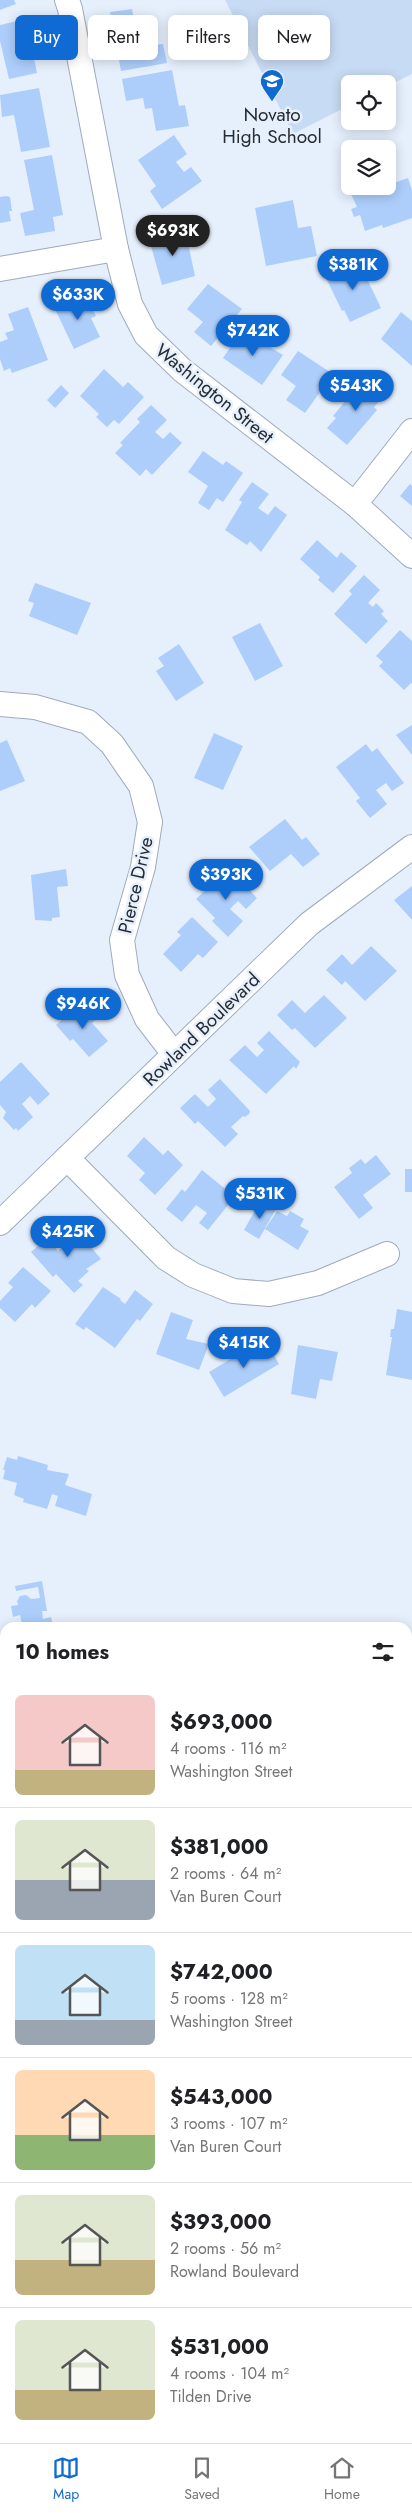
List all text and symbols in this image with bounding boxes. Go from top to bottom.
chip: Buy [15,15,78,60]
chip: Rent [88,15,158,60]
chip: Filters [168,15,248,60]
chip: New [258,15,330,60]
school or university icon: Novato High School [259,68,285,102]
map controls [341,75,396,195]
button: locate [341,75,396,130]
place label: Novato High School [222,101,322,150]
button: layers [341,140,396,195]
pin: $693K [138,214,208,257]
text: $693K [147,219,199,242]
pin: $381K [318,248,388,291]
text: $381K [328,253,378,276]
pin: $633K [43,278,113,321]
text: $633K [52,283,104,306]
pin: $742K [218,314,288,357]
text: $742K [227,319,279,342]
street label: Washington Street [150,337,280,450]
pin: $543K [321,370,391,412]
text: $543K [330,374,382,397]
street label: Pierce Drive [111,834,160,936]
pin: $393K [191,858,261,901]
text: $393K [200,863,252,886]
street label: Rowland Boulevard [137,966,266,1092]
pin: $946K [48,988,118,1030]
text: $946K [56,992,110,1015]
pin: $531K [225,1178,295,1220]
text: $531K [235,1182,285,1205]
pin: $425K [33,1216,103,1258]
text: $425K [41,1220,95,1243]
pin: $415K [209,1326,279,1369]
text: $415K [219,1331,269,1354]
text: 10 homes [15,1637,109,1667]
icon: filters [369,1638,397,1666]
text: $693,000 [170,1707,272,1737]
icon: home [55,1715,115,1775]
text: 4 rooms · 116 m² [170,1737,287,1760]
text: Washington Street [170,1760,292,1783]
text: $381,000 [170,1832,268,1862]
icon: home [55,1840,115,1900]
text: 2 rooms · 64 m² [170,1862,281,1885]
text: Van Buren Court [170,1885,281,1908]
text: $742,000 [170,1957,273,1987]
icon: home [55,1965,115,2025]
text: 5 rooms · 128 m² [170,1987,288,2010]
text: Washington Street [170,2010,292,2033]
text: $543,000 [170,2082,273,2112]
icon: home [55,2090,115,2150]
text: 3 rooms · 107 m² [170,2112,288,2135]
text: Van Buren Court [170,2135,281,2158]
text: $393,000 [170,2207,271,2237]
icon: home [55,2215,115,2275]
text: 2 rooms · 56 m² [170,2237,281,2260]
text: Rowland Boulevard [170,2260,299,2283]
text: $531,000 [170,2332,269,2362]
icon: home [55,2340,115,2400]
text: 4 rooms · 104 m² [170,2362,289,2385]
text: Tilden Drive [170,2385,251,2408]
tab: Map [52,2454,80,2504]
tab: Saved [184,2454,220,2504]
tab: Home [324,2454,360,2504]

